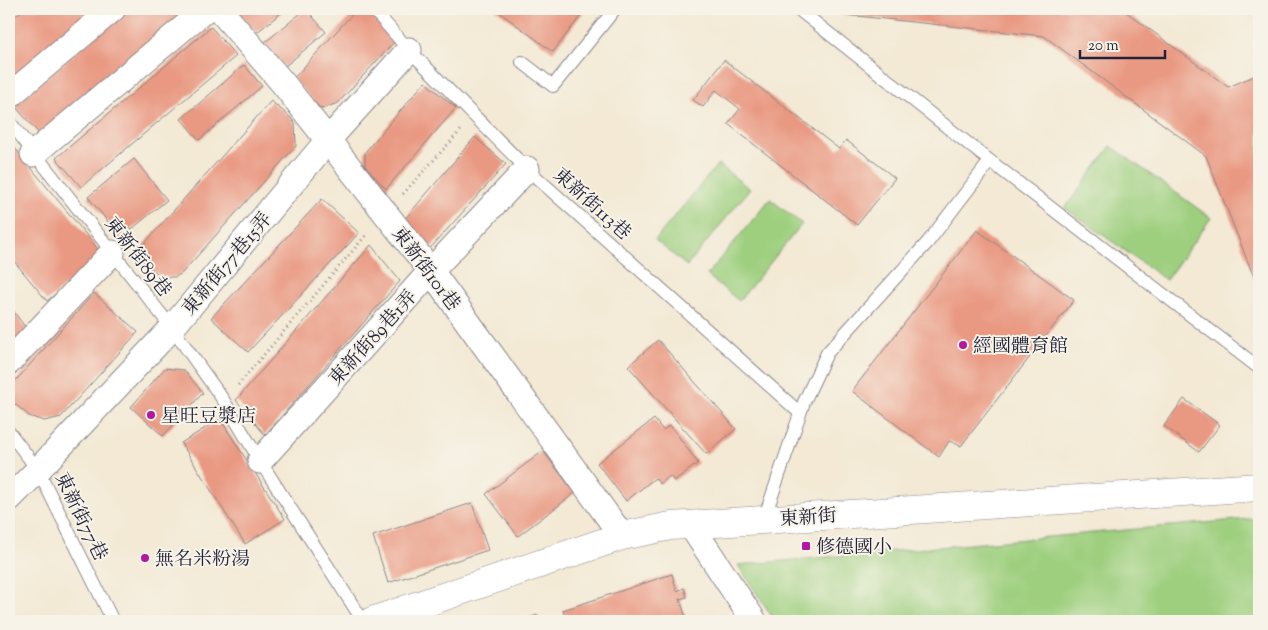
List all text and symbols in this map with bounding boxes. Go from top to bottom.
scale bar [1080,28,1166,60]
text: 20 m [1088,36,1119,57]
street label: 東新街113巷 [546,163,636,247]
street label: 東新街77巷15弄 [177,207,279,322]
street label: 東新街89巷 [97,212,177,303]
street label: 東新街101巷 [385,222,465,317]
street label: 東新街89巷1弄 [324,285,424,392]
place label: 經國體育館 [973,334,1068,361]
marker: 經國體育館 [957,339,969,351]
place label: 星旺豆漿店 [161,404,256,431]
marker: 星旺豆漿店 [145,409,157,421]
street label: 東新街77巷 [47,468,113,566]
street label: 東新街 [779,503,838,534]
place label: 修德國小 [816,535,892,562]
marker: 修德國小 [800,540,812,552]
place label: 無名米粉湯 [155,547,250,574]
marker: 無名米粉湯 [139,552,151,564]

